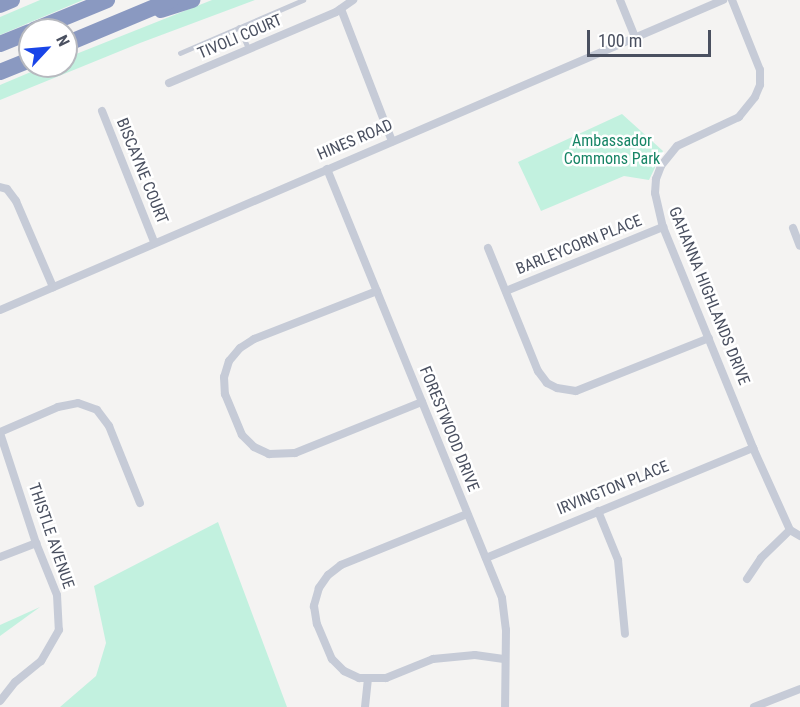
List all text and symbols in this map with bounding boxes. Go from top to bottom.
street label: TIVOLI COURT [195,11,285,63]
north arrow [18,18,78,78]
scale bar [590,18,714,56]
text: 100 m [598,30,642,51]
text: N [52,32,74,49]
street label: BISCAYNE COURT [112,115,172,227]
street label: HINES ROAD [314,116,396,164]
park label: Ambassador Commons Park [564,131,660,169]
street label: GAHANNA HIGHLANDS DRIVE [664,204,754,388]
street label: BARLEYCORN PLACE [513,211,645,279]
street label: FORESTWOOD DRIVE [415,364,483,494]
street label: IRVINGTON PLACE [554,457,672,519]
street label: THISTLE AVENUE [24,481,78,591]

